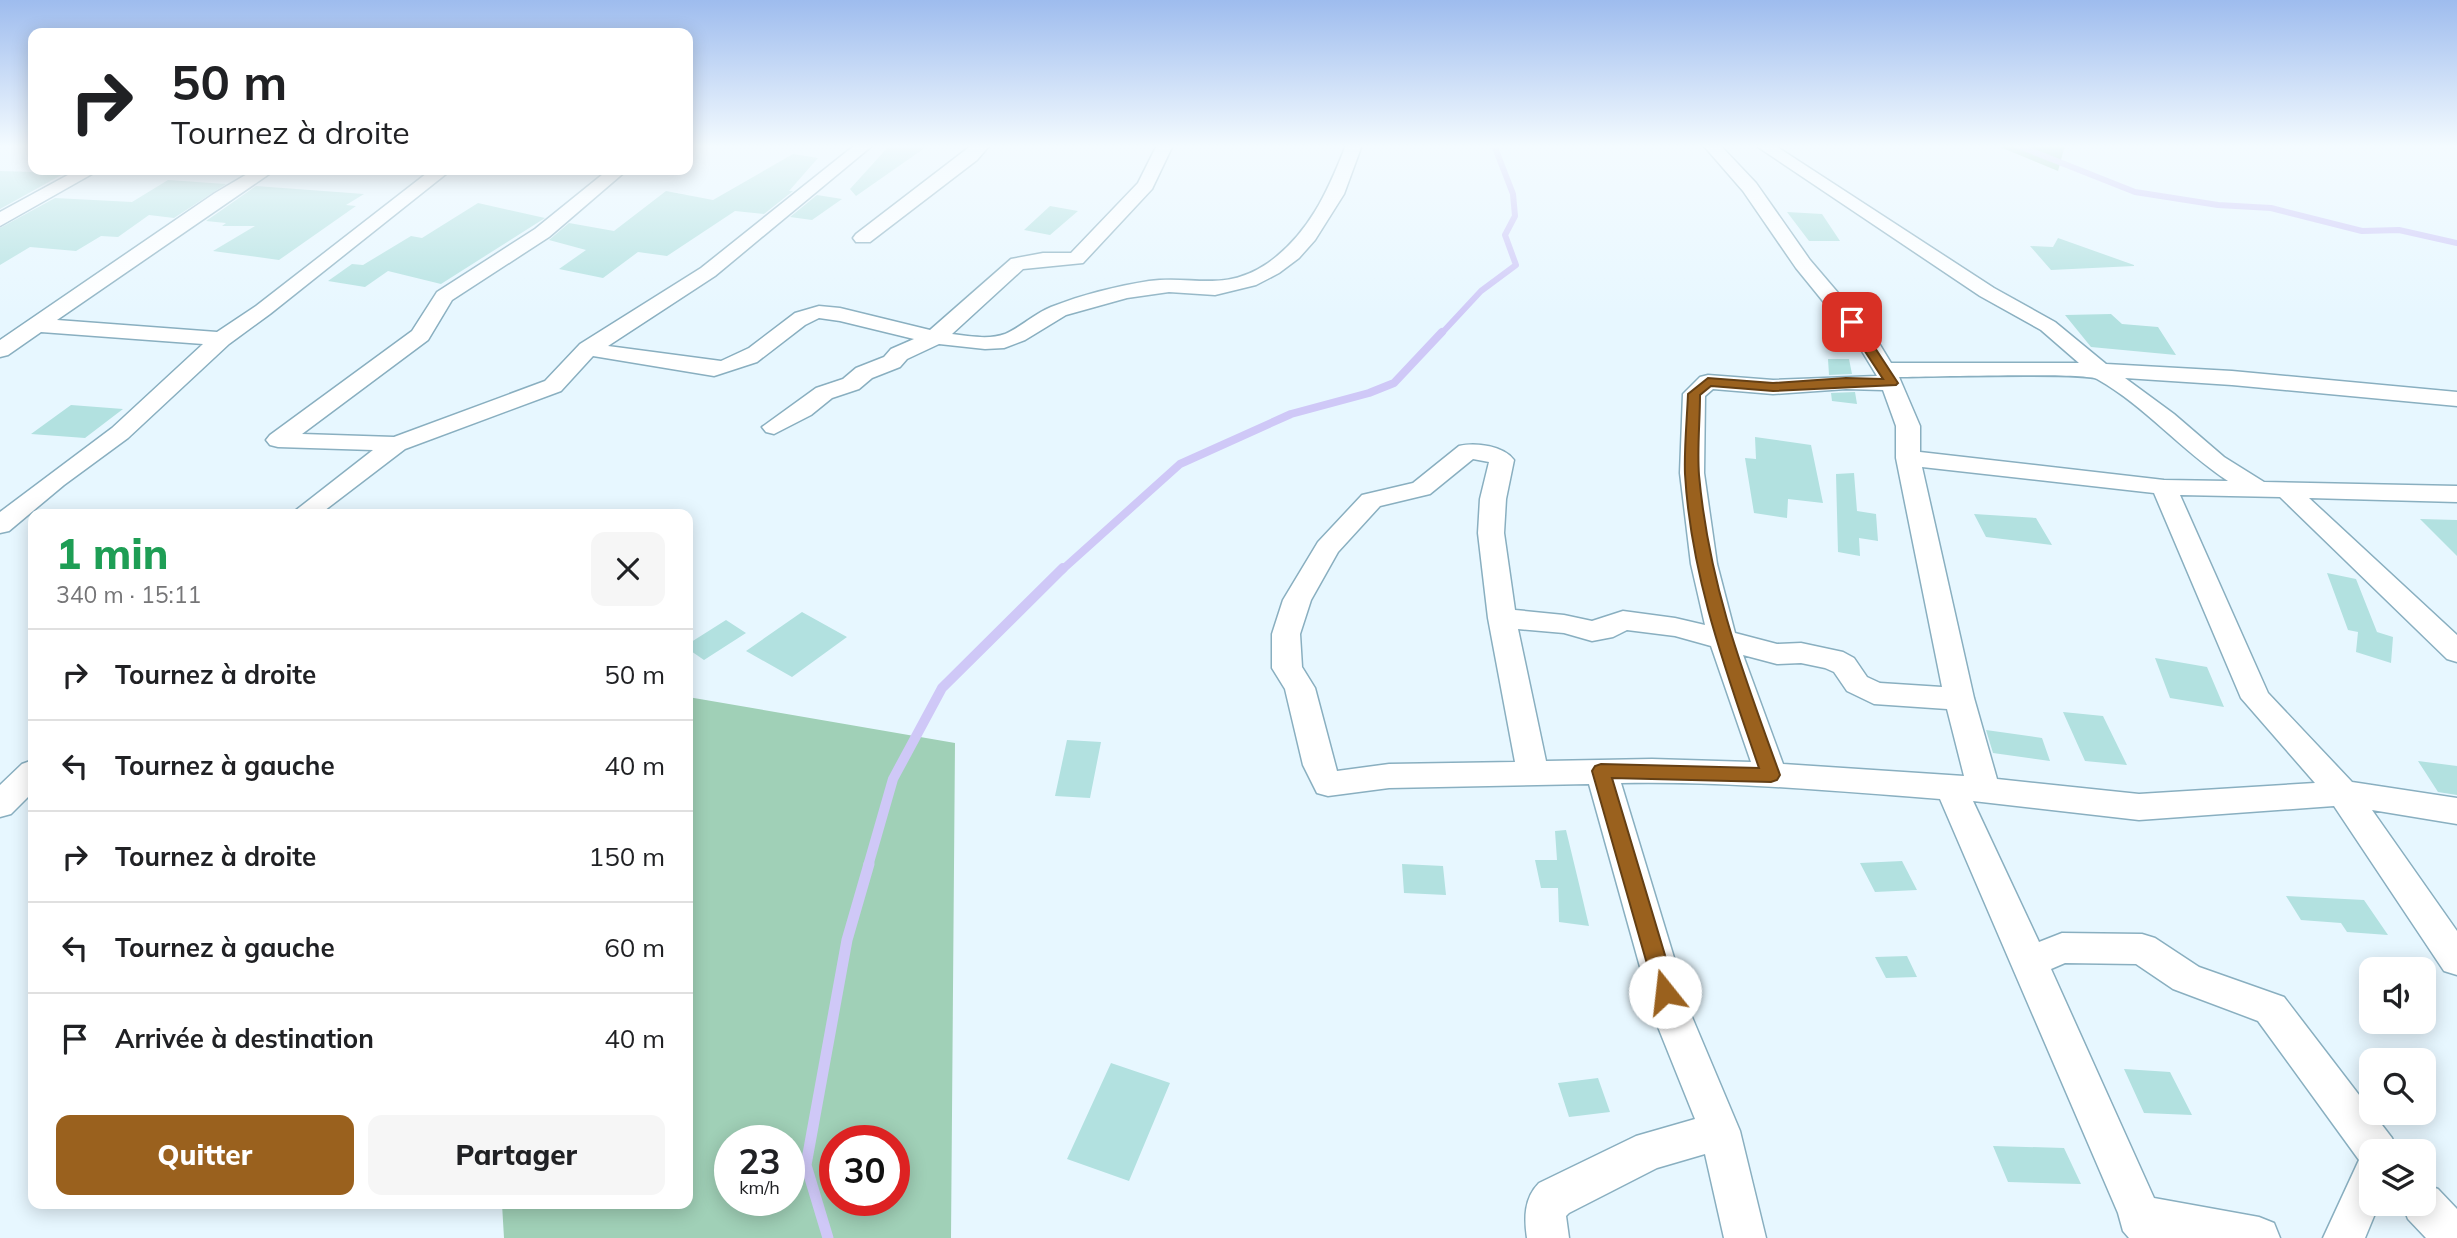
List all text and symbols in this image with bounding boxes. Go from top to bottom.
text: 50 m [171,51,287,112]
icon: right [56,56,147,147]
text: Tournez à droite [171,112,410,152]
pin [1822,292,1882,352]
icon: arrive [1833,303,1871,341]
text: 1 min [56,527,169,580]
button: close [591,532,665,606]
text: 340 m · 15:11 [56,580,201,609]
icon: right [56,656,94,694]
text: Tournez à droite [115,658,316,691]
text: 50 m [604,658,665,691]
icon: left [56,747,94,785]
text: Tournez à gauche [115,749,335,782]
text: 40 m [604,749,665,782]
icon: right [56,838,94,876]
text: Tournez à droite [115,840,316,873]
text: 150 m [589,840,665,873]
icon: left [56,929,94,967]
text: Tournez à gauche [115,931,335,964]
text: 60 m [604,931,665,964]
position arrow [1628,955,1702,1029]
map controls [2359,957,2436,1216]
button: sound [2359,957,2436,1034]
icon: arrive [56,1020,94,1058]
text: Arrivée à destination [115,1022,374,1055]
text: 40 m [604,1022,665,1055]
button: search [2359,1048,2436,1125]
button: Quitter [56,1115,354,1195]
button: Partager [368,1115,665,1195]
speed limit sign: 30 [819,1125,910,1216]
text: 23 [738,1139,781,1183]
button: layers [2359,1139,2436,1216]
text: km/h [739,1176,780,1199]

